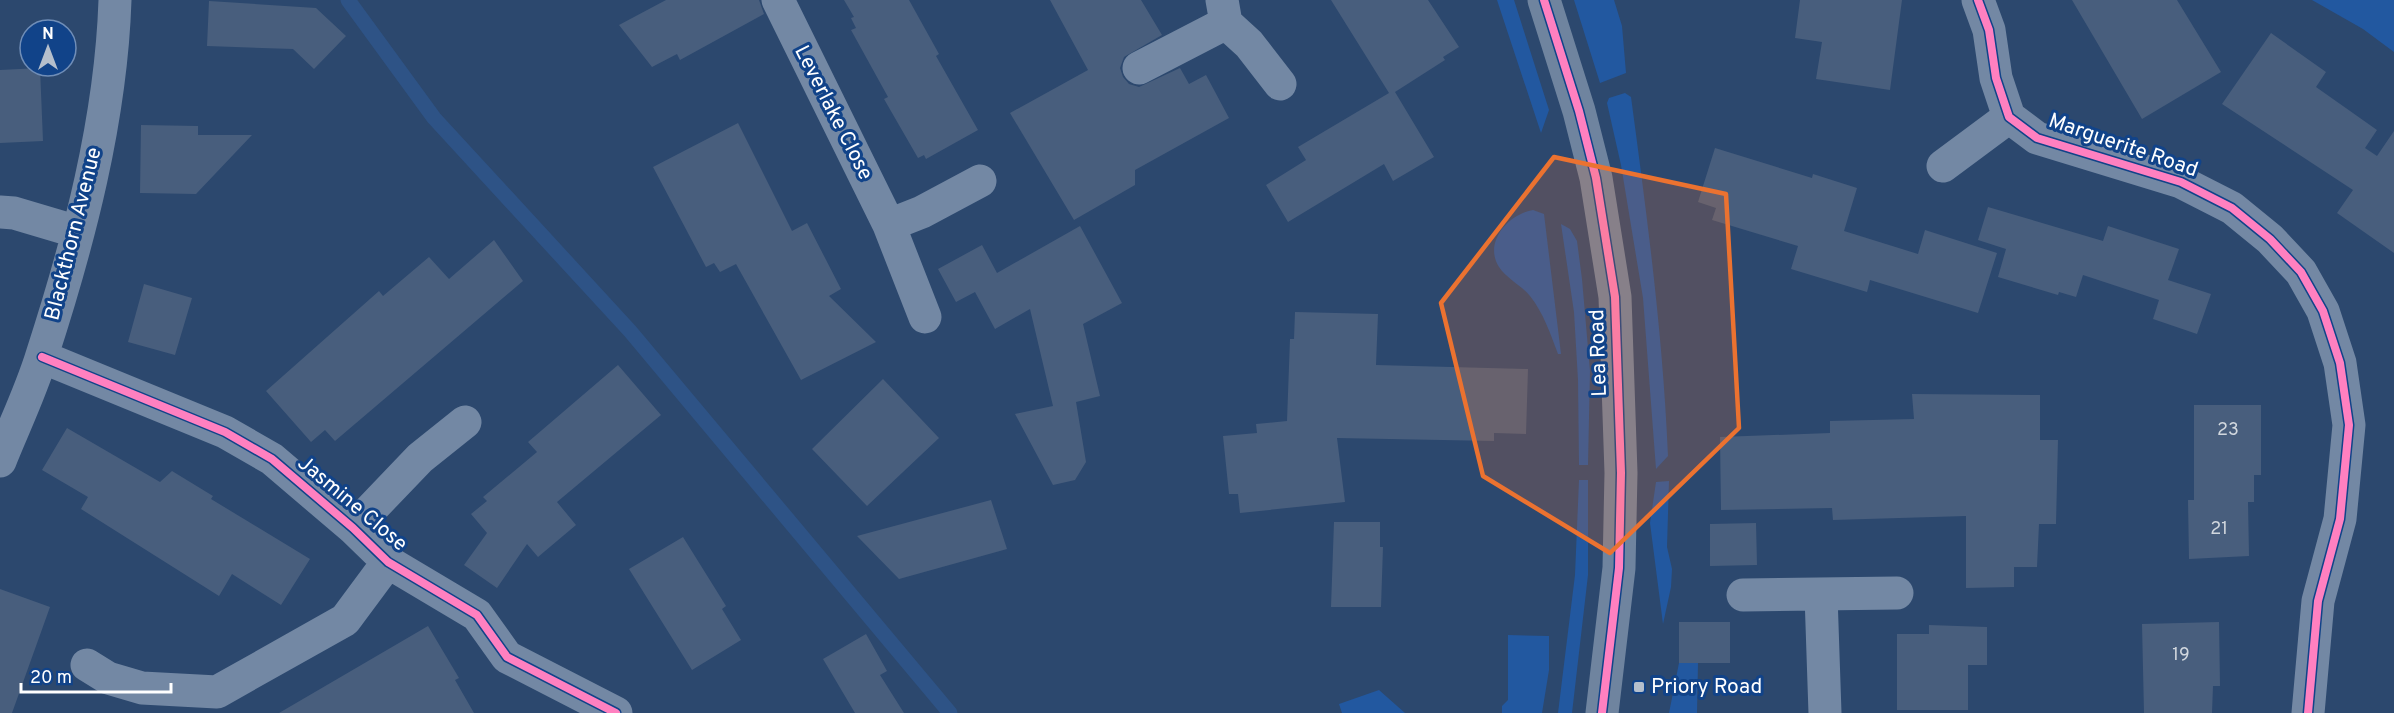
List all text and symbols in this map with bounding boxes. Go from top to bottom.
north arrow [18,18,78,78]
text: N [42,25,54,45]
street label: Leverlake Close [787,41,879,185]
street label: Marguerite Road [2045,108,2201,184]
street label: Blackthorn Avenue [39,145,109,323]
street label: Lea Road [1584,309,1614,397]
house number: 23 [2217,419,2239,442]
street label: Jasmine Close [291,450,413,558]
house number: 21 [2210,518,2228,541]
house number: 19 [2172,644,2190,667]
scale bar [21,656,171,694]
text: 20 m [30,667,72,690]
place label: Priory Road [1651,674,1762,701]
marker: Priory Road [1632,680,1646,694]

